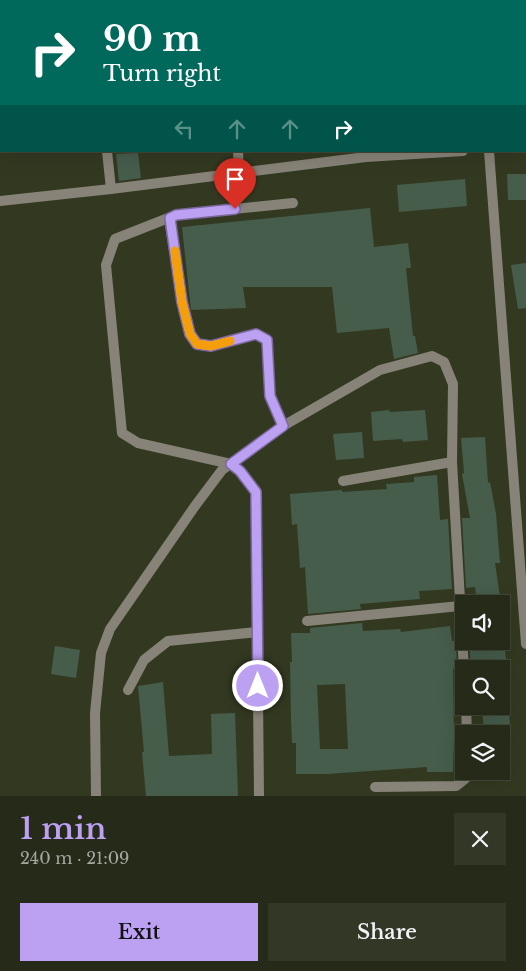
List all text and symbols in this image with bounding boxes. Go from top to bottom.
text: 90 m [103,17,201,60]
icon: right [20,20,85,85]
text: Turn right [103,60,221,87]
icon: left [170,115,198,143]
icon: ahead [223,115,251,143]
icon: ahead [276,115,304,143]
icon: right [329,115,357,143]
pin [214,158,256,209]
icon: arrive [221,165,249,193]
map controls [455,595,510,780]
button: sound [455,595,510,650]
position arrow [231,659,283,711]
button: search [455,660,510,715]
button: layers [455,725,510,780]
text: 1 min [20,810,106,847]
button: close [454,813,506,865]
text: 240 m · 21:09 [20,848,129,868]
button: Exit [20,903,258,961]
button: Share [268,903,506,961]

